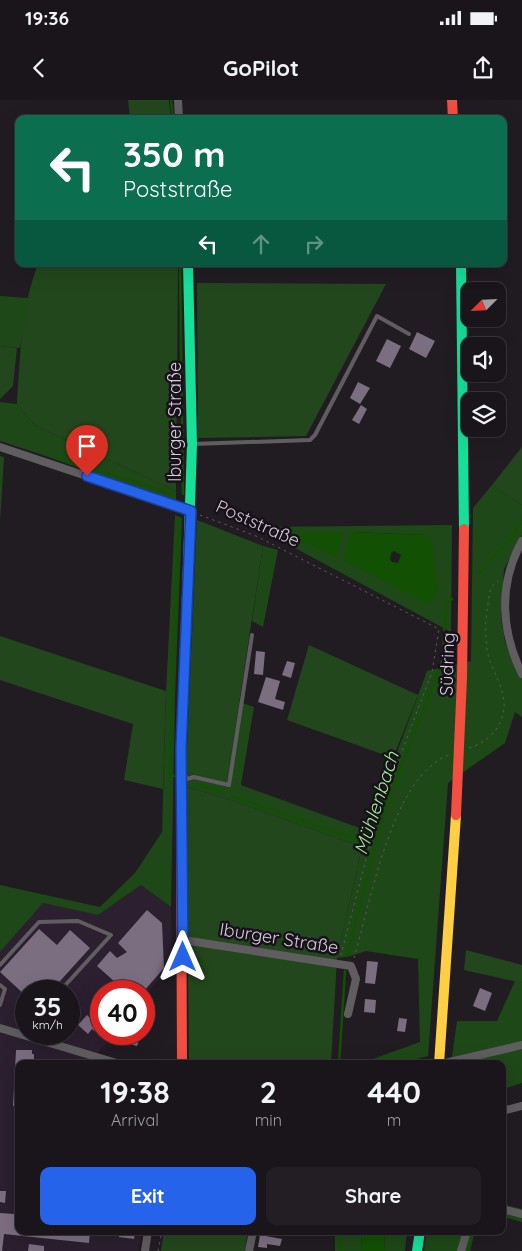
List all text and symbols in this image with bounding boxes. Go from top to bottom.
text: 19:36 [25,6,69,30]
icon: back [25,54,53,82]
text: GoPilot [223,54,299,82]
icon: share [469,54,497,82]
text: 350 m [123,132,226,176]
icon: left [40,135,105,200]
text: Poststraße [123,175,232,203]
icon: left [194,230,222,258]
icon: ahead [247,230,275,258]
icon: right [300,230,328,258]
north arrow [461,282,506,328]
map controls [461,282,506,437]
button: sound [461,337,506,382]
street label: Iburger Straße [163,362,186,482]
button: layers [461,392,506,437]
pin [66,425,108,476]
icon: arrive [73,432,101,460]
street label: Poststraße [212,494,304,552]
street label: Südring [434,632,460,696]
water label: Mühlenbach [348,747,404,858]
street label: Iburger Straße [218,917,340,959]
position arrow [156,930,208,982]
speed limit sign: 40 [90,980,155,1045]
text: 35 [34,991,61,1022]
text: km/h [32,1017,63,1032]
text: 19:38 [100,1073,170,1111]
text: 2 [260,1073,277,1111]
text: 440 [367,1073,421,1111]
text: Arrival [111,1110,159,1130]
text: min [255,1110,282,1130]
text: m [387,1110,401,1130]
button: Exit [40,1167,256,1225]
button: Share [266,1167,481,1225]

